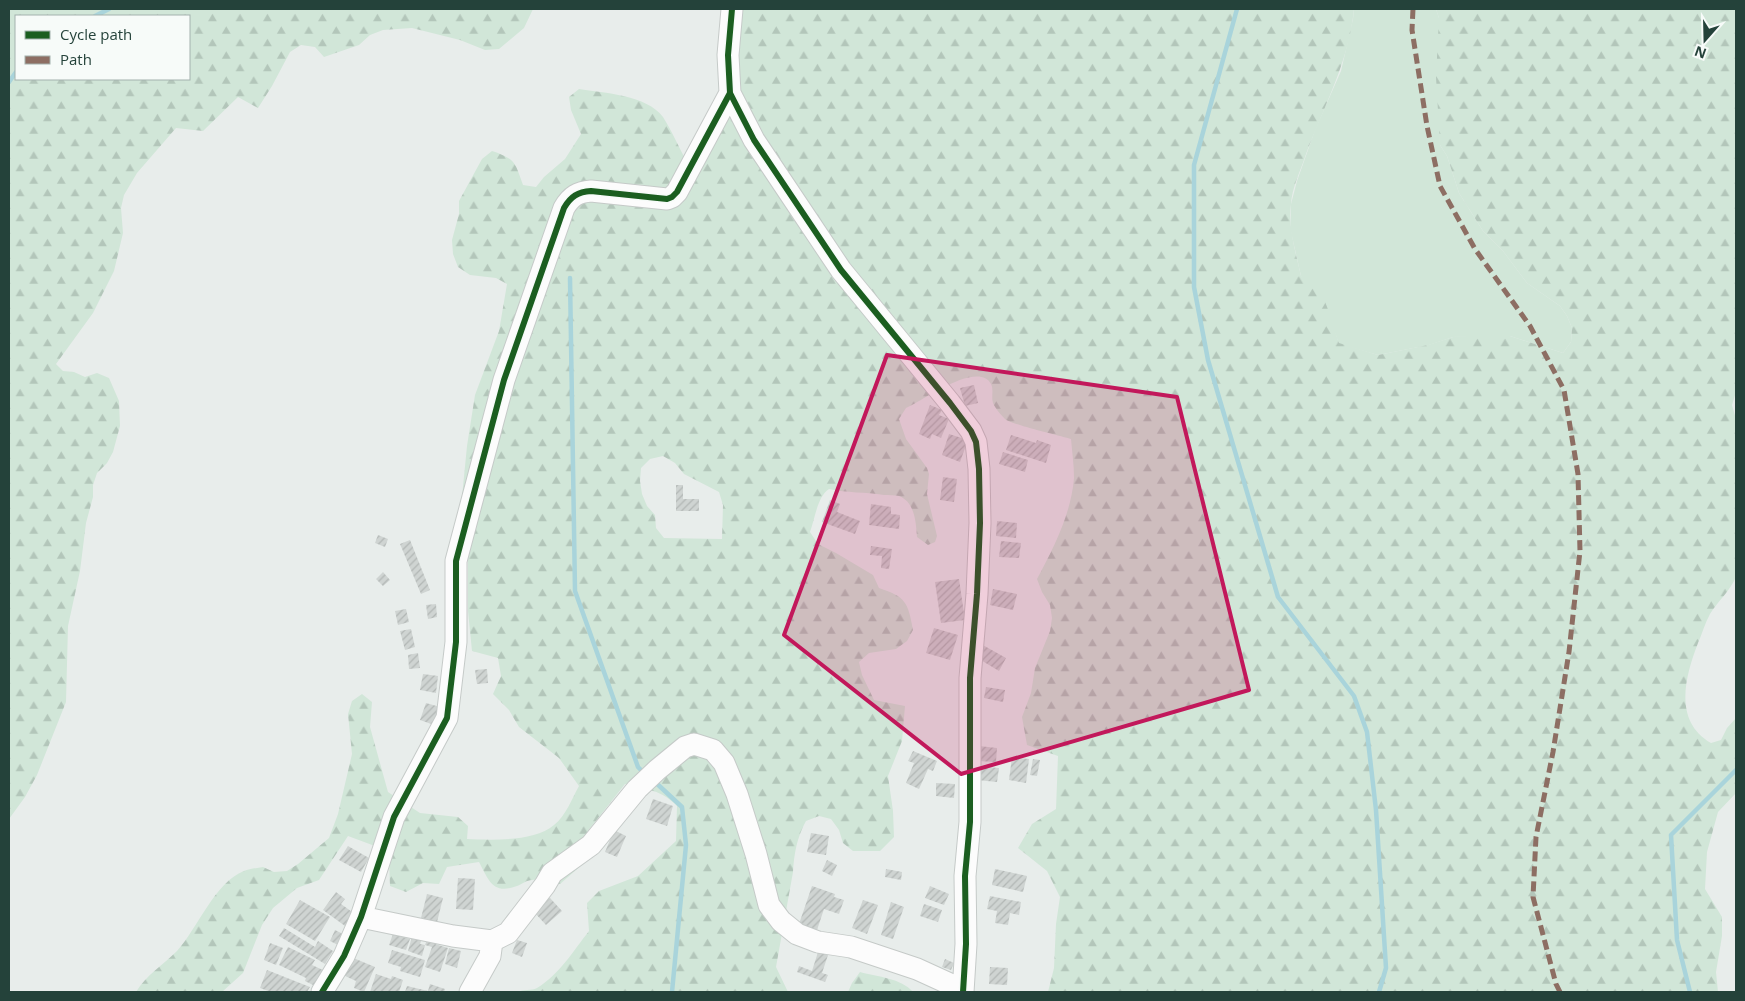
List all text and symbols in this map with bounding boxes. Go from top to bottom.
legend [15,15,190,80]
north arrow [1680,15,1730,65]
text: Cycle path [60,24,132,44]
text: N [1692,42,1709,64]
text: Path [60,49,92,69]

